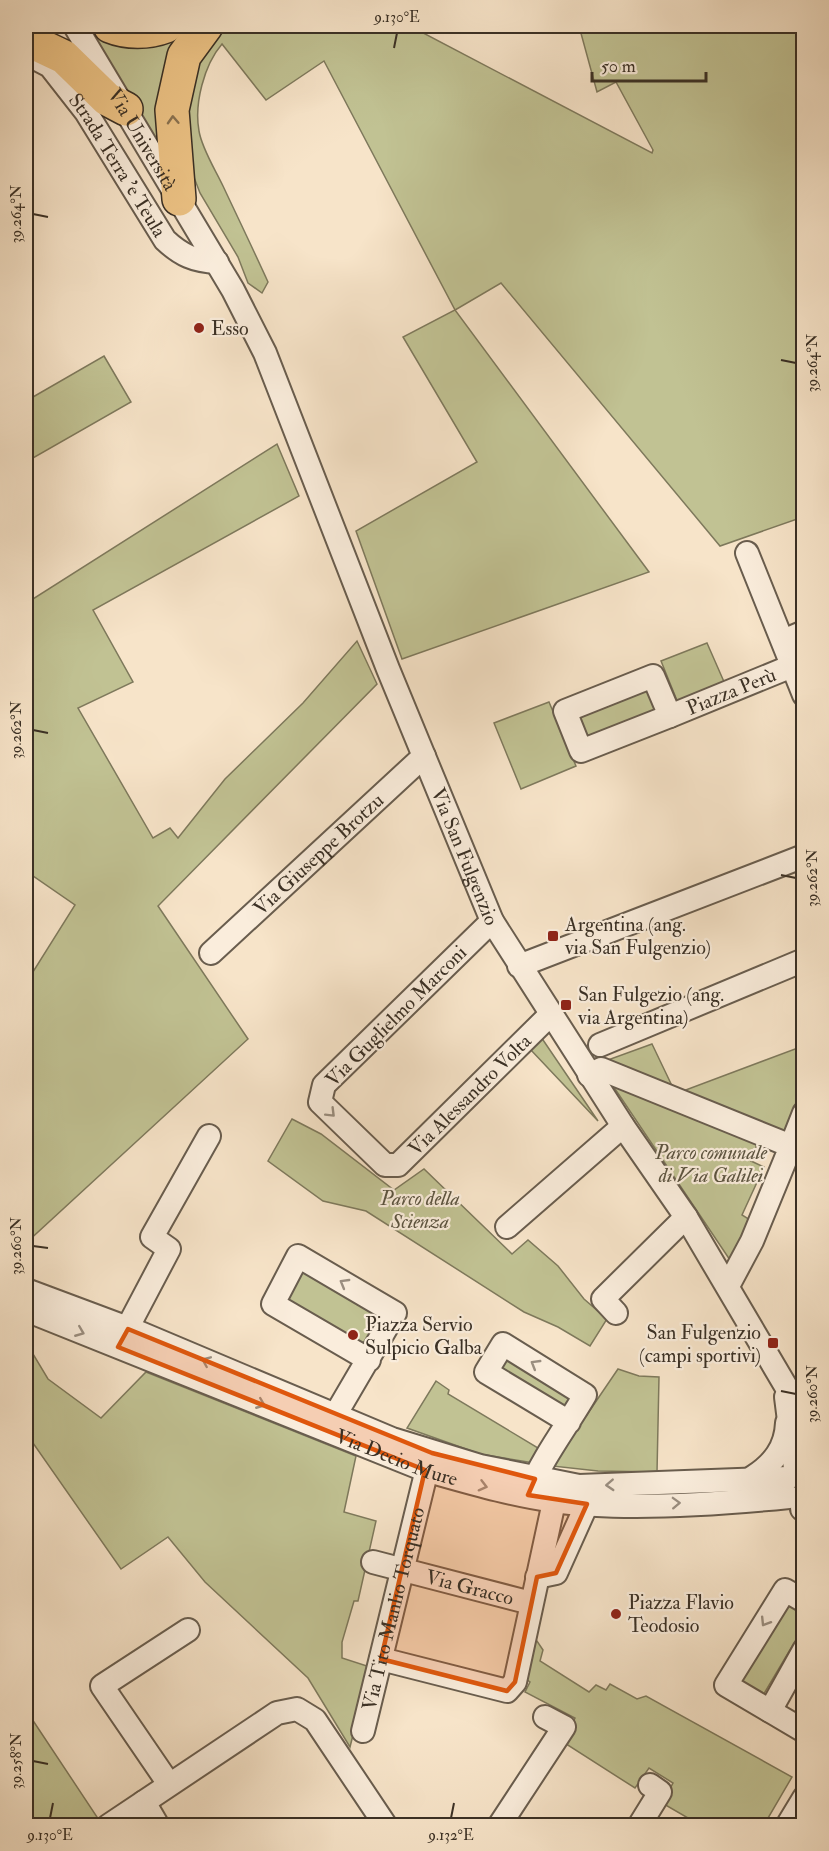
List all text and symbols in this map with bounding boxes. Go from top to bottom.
text: 9.130°E [373,8,420,27]
scale bar [592,45,706,83]
text: 50 m [601,55,636,78]
street label: Via Università [103,84,183,196]
street label: Strada Terra 'e Teula [63,88,173,242]
one-way arrow [166,116,179,125]
text: 39.264°N [7,184,26,243]
place label: Esso [211,316,249,341]
marker: Esso [192,321,206,335]
text: 39.264°N [803,333,822,392]
street label: Piazza Perù [683,662,779,720]
text: 39.262°N [7,701,26,759]
street label: Via San Fulgenzio [426,784,505,929]
street label: Via Giuseppe Brotzu [248,787,389,920]
text: 39.262°N [803,849,822,907]
place label: Argentina (ang. via San Fulgenzio) [564,912,711,960]
marker: Argentina (ang. via San Fulgenzio) [546,929,560,943]
street label: Via Guglielmo Marconi [320,940,472,1092]
place label: San Fulgezio (ang. via Argentina) [577,982,724,1030]
marker: San Fulgezio (ang. via Argentina) [559,998,573,1012]
street label: Via Alessandro Volta [403,1028,537,1161]
one-way arrow [325,1106,335,1117]
park label: Parco comunale di Via Galilei [654,1140,767,1188]
park label: Parco della Scienza [379,1186,460,1234]
text: 39.260°N [7,1216,26,1275]
one-way arrow [340,1279,350,1290]
place label: Piazza Servio Sulpicio Galba [365,1312,483,1361]
place label: San Fulgenzio (campi sportivi) [639,1320,761,1369]
one-way arrow [74,1324,85,1337]
marker: Piazza Servio Sulpicio Galba [346,1328,360,1342]
marker: San Fulgenzio (campi sportivi) [766,1336,780,1350]
one-way arrow [202,1357,213,1369]
one-way arrow [531,1360,541,1372]
text: 39.260°N [803,1364,822,1423]
one-way arrow [255,1397,266,1409]
street label: Via Decio Mure [332,1423,461,1491]
one-way arrow [478,1478,488,1491]
one-way arrow [606,1478,615,1491]
one-way arrow [672,1497,681,1509]
street label: Via Tito Manlio Torquato [356,1504,430,1713]
street label: Via Gracco [423,1564,517,1611]
place label: Piazza Flavio Teodosio [628,1590,734,1638]
marker: Piazza Flavio Teodosio [609,1607,623,1621]
one-way arrow [761,1616,773,1626]
text: 39.258°N [7,1732,26,1789]
text: 9.130°E [26,1826,73,1845]
text: 9.132°E [427,1826,474,1845]

